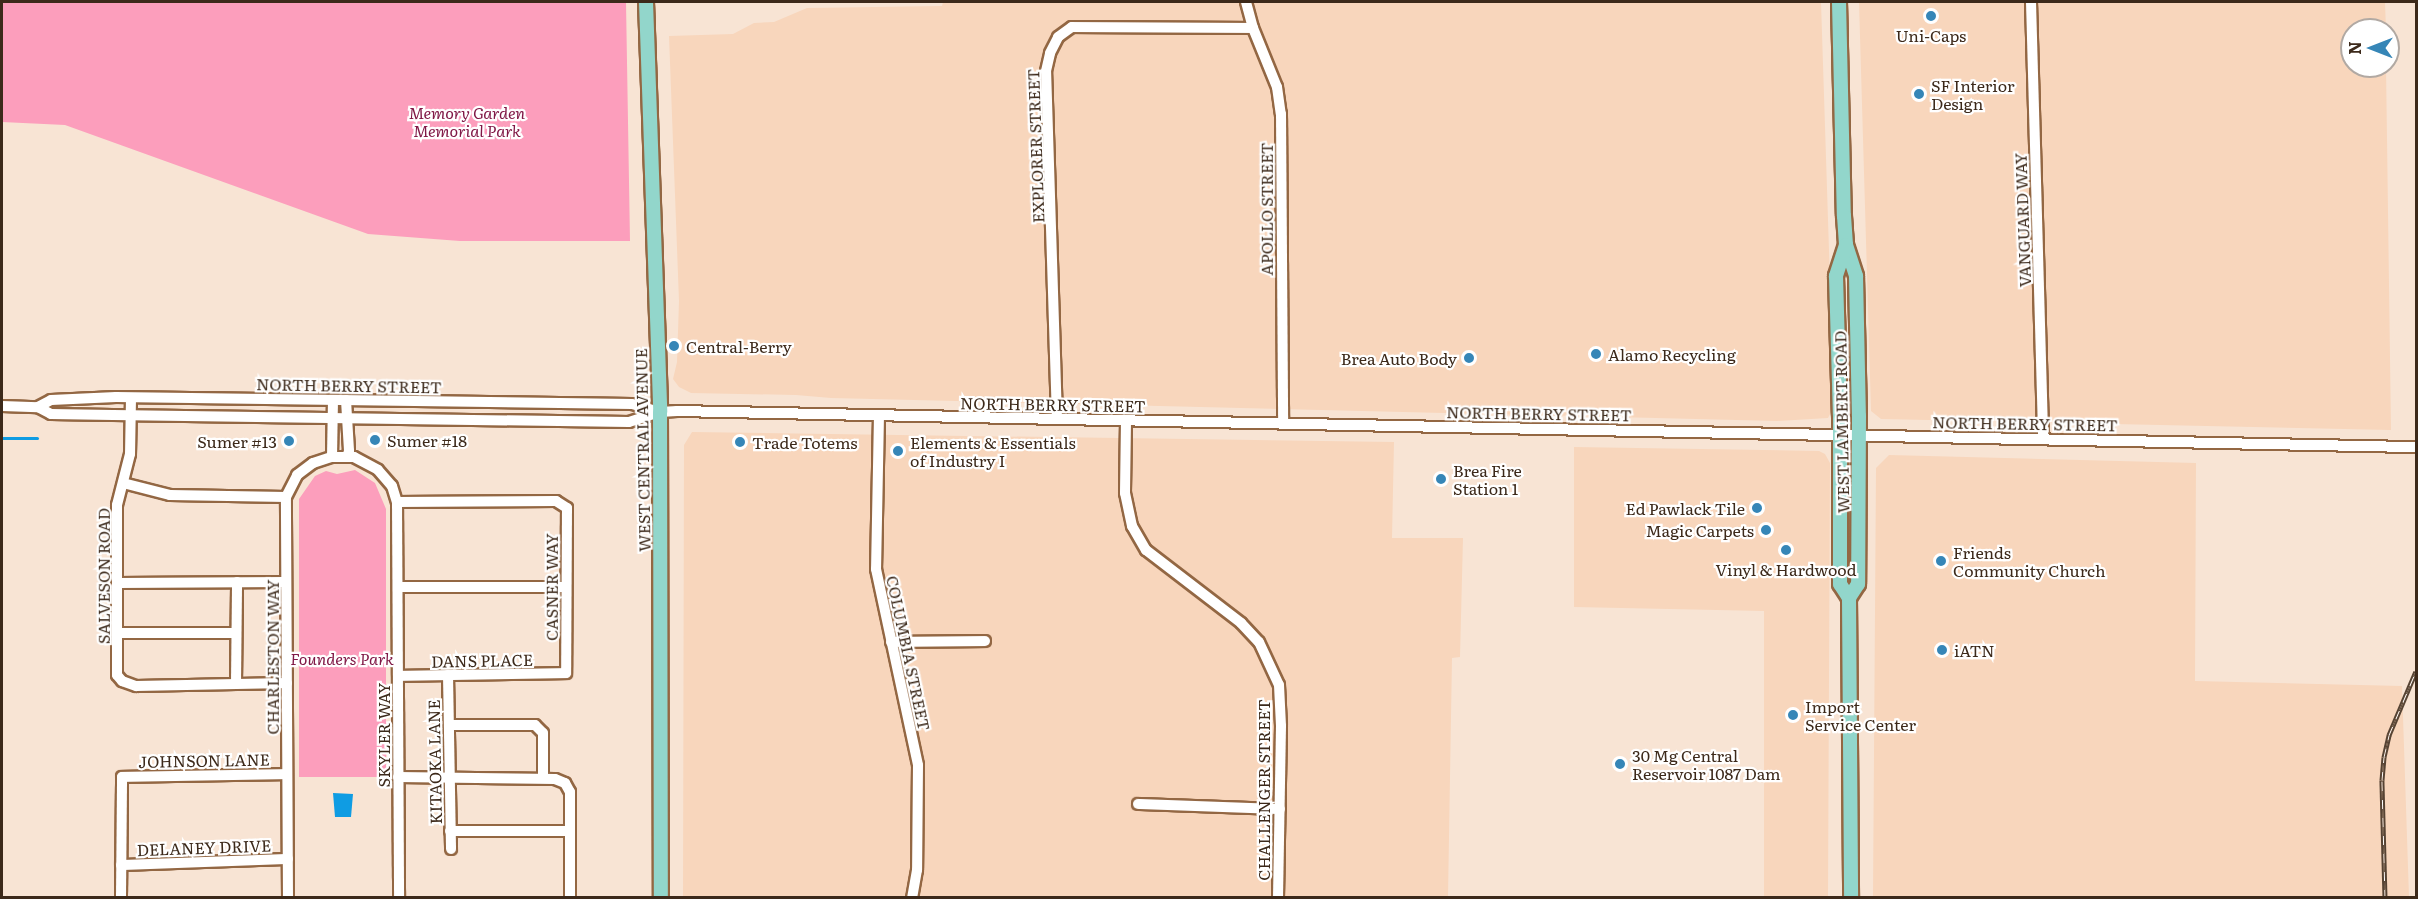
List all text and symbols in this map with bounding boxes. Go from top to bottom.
marker: Uni-Caps [1924,9,1938,23]
north arrow [2340,18,2400,78]
place label: Uni-Caps [1896,25,1966,45]
text: N [2342,41,2366,55]
street label: EXPLORER STREET [1023,69,1047,223]
place label: SF Interior Design [1931,75,2014,113]
marker: SF Interior Design [1912,87,1926,101]
park label: Memory Garden Memorial Park [409,102,525,140]
street label: APOLLO STREET [1256,142,1276,276]
street label: VANGUARD WAY [2010,152,2034,288]
street label: WEST LAMBERT ROAD [1830,331,1852,513]
place label: Central-Berry [686,336,792,356]
marker: Central-Berry [667,339,681,353]
place label: Alamo Recycling [1608,344,1736,364]
marker: Alamo Recycling [1589,347,1603,361]
street label: WEST CENTRAL AVENUE [631,348,653,552]
place label: Brea Auto Body [1341,348,1457,368]
marker: Brea Auto Body [1462,351,1476,365]
street label: NORTH BERRY STREET [256,374,442,396]
street label: NORTH BERRY STREET [960,393,1146,415]
street label: NORTH BERRY STREET [1446,402,1632,424]
street label: NORTH BERRY STREET [1932,412,2118,434]
place label: Sumer #18 [387,430,467,450]
place label: Sumer #13 [197,431,277,451]
place label: Trade Totems [752,432,858,452]
place label: Elements & Essentials of Industry I [910,432,1076,470]
marker: Sumer #18 [368,433,382,447]
marker: Sumer #13 [282,434,296,448]
marker: Trade Totems [733,435,747,449]
marker: Elements & Essentials of Industry I [891,444,905,458]
place label: Brea Fire Station 1 [1453,460,1522,498]
marker: Brea Fire Station 1 [1434,472,1448,486]
place label: Ed Pawlack Tile [1626,498,1745,518]
marker: Ed Pawlack Tile [1750,501,1764,515]
street label: SALVESON ROAD [93,508,113,644]
place label: Magic Carpets [1646,520,1754,540]
marker: Magic Carpets [1759,523,1773,537]
street label: CASNER WAY [541,533,561,641]
place label: Friends Community Church [1953,542,2106,580]
marker: Vinyl & Hardwood [1779,543,1793,557]
marker: Friends Community Church [1934,554,1948,568]
place label: Vinyl & Hardwood [1716,559,1856,579]
street label: COLUMBIA STREET [883,574,935,732]
street label: CHARLESTON WAY [262,579,282,735]
place label: iATN [1954,640,1995,660]
marker: iATN [1935,643,1949,657]
park label: Founders Park [290,648,394,668]
street label: DANS PLACE [431,650,533,670]
street label: SKYLER WAY [373,682,393,788]
place label: Import Service Center [1805,696,1916,734]
street label: KITAOKA LANE [423,699,445,825]
street label: CHALLENGER STREET [1253,699,1273,881]
marker: Import Service Center [1786,708,1800,722]
place label: 30 Mg Central Reservoir 1087 Dam [1632,745,1781,783]
street label: JOHNSON LANE [138,749,270,771]
marker: 30 Mg Central Reservoir 1087 Dam [1613,757,1627,771]
street label: DELANEY DRIVE [136,835,272,859]

